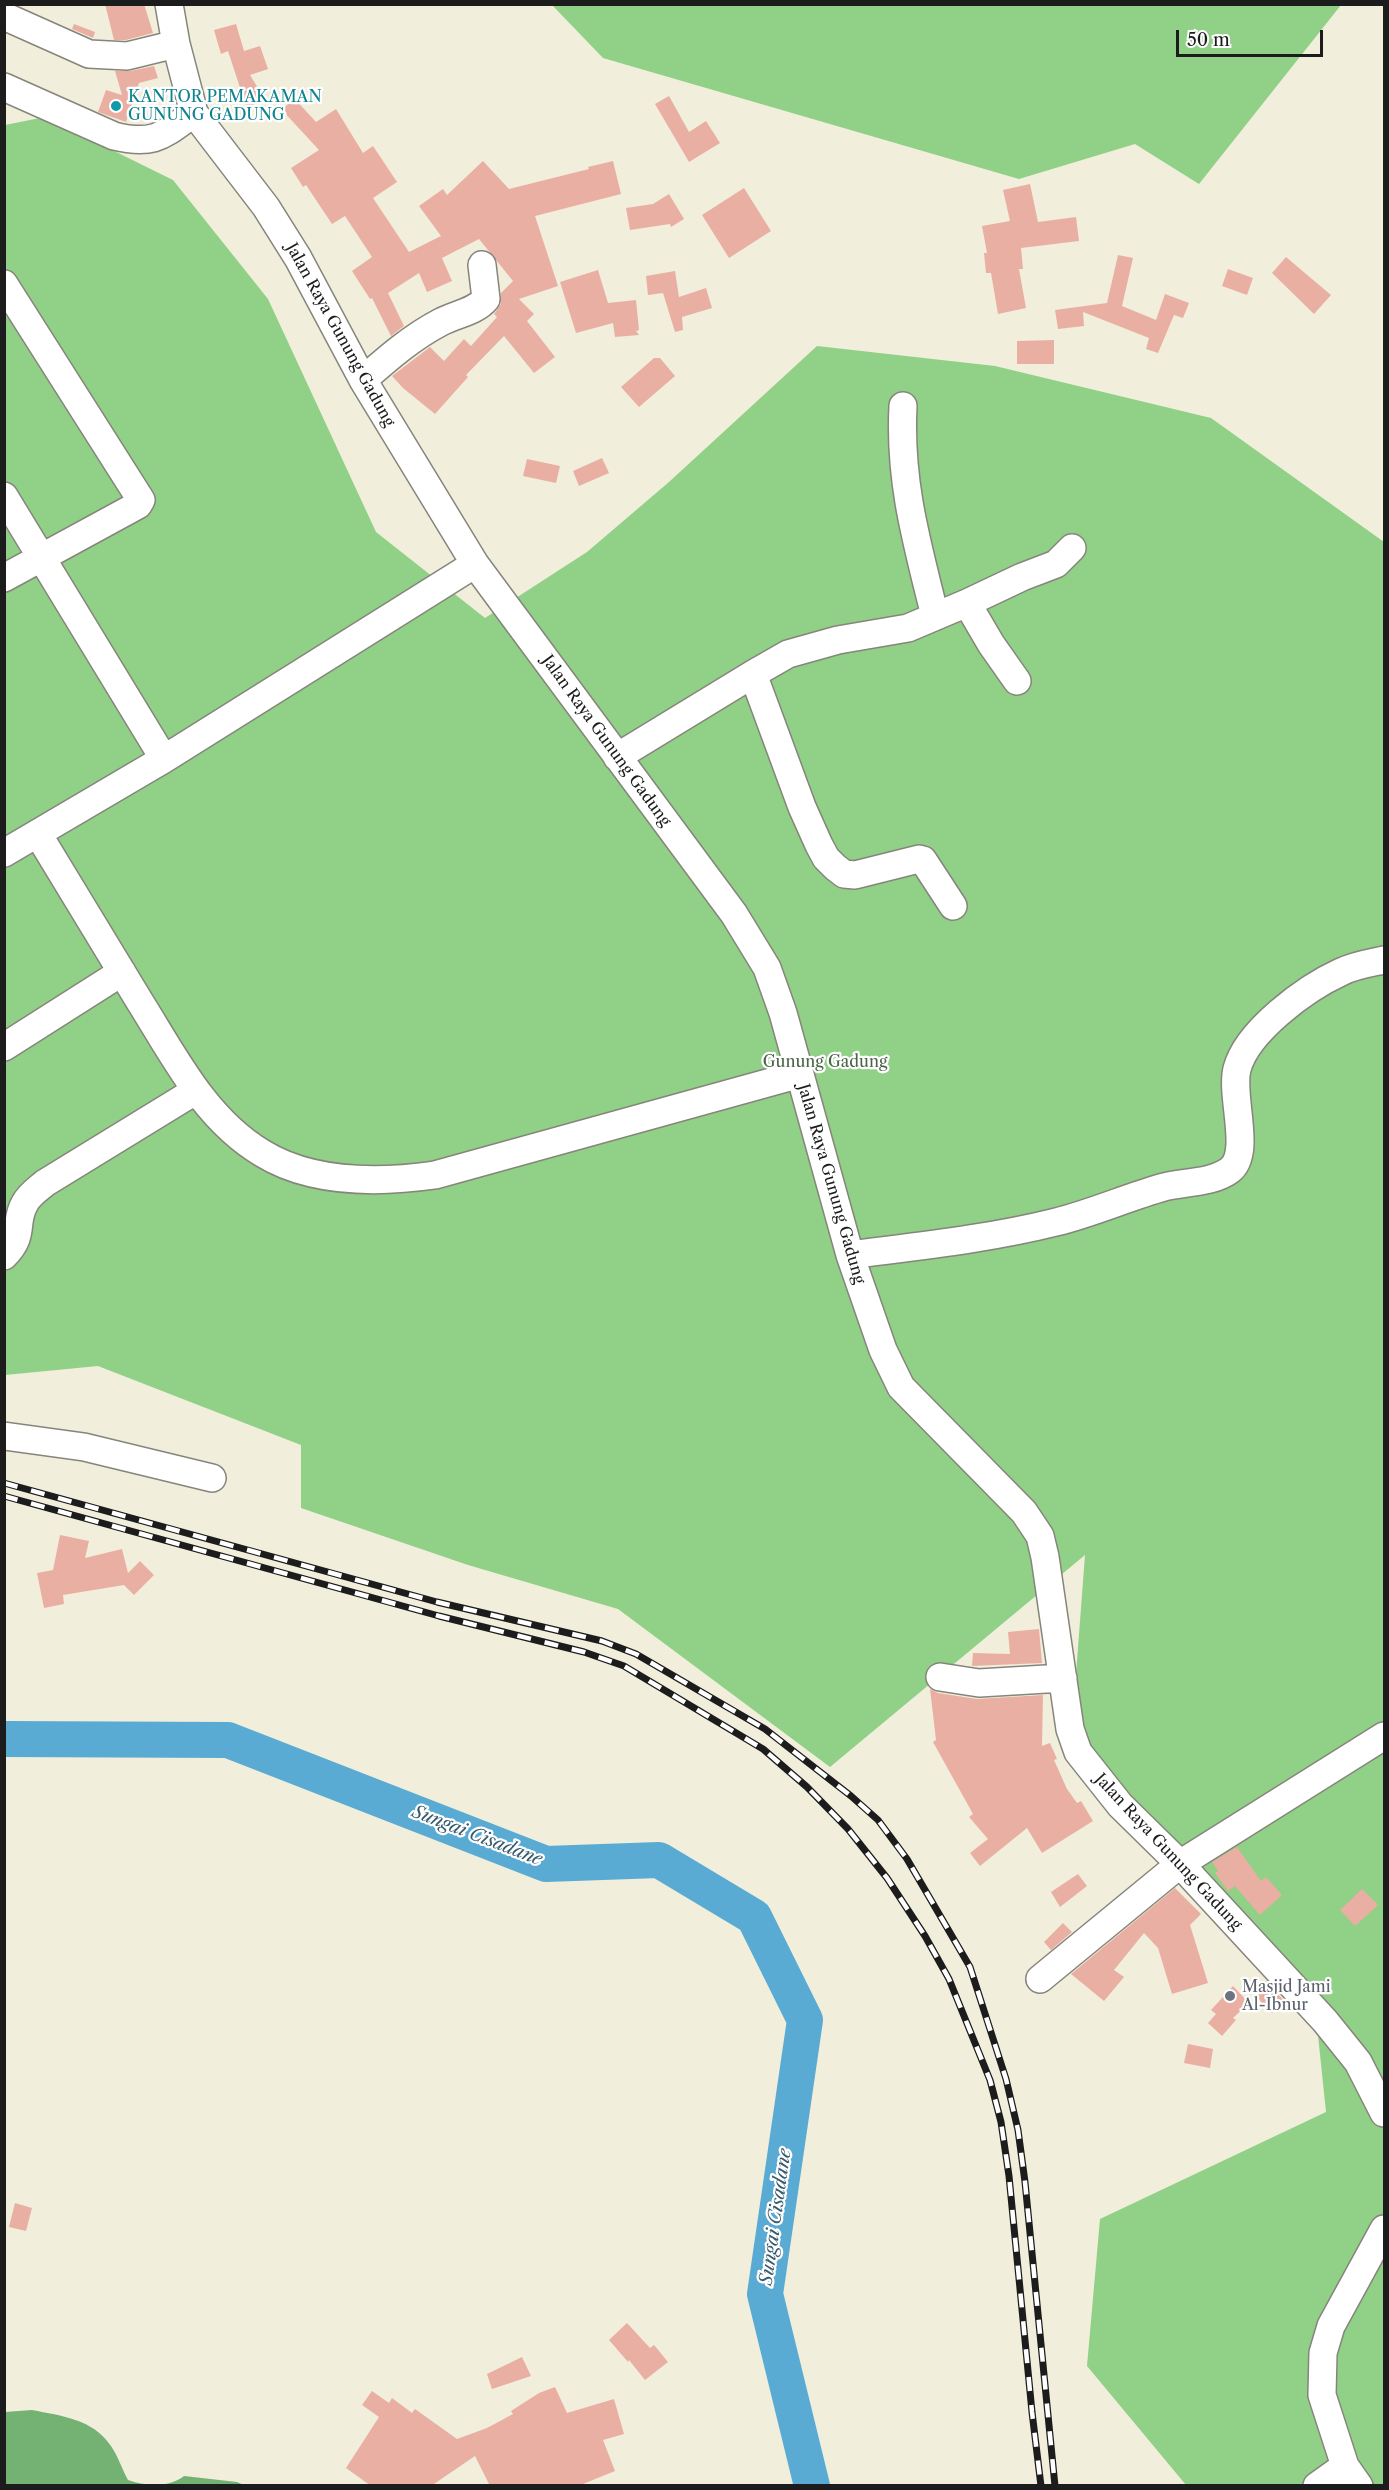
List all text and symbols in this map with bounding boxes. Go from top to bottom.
scale bar [1179,18,1326,56]
text: 50 m [1187,29,1230,51]
place label: KANTOR PEMAKAMAN GUNUNG GADUNG [128,87,322,125]
marker: KANTOR PEMAKAMAN GUNUNG GADUNG [109,99,123,113]
street label: Jalan Raya Gunung Gadung [281,240,399,430]
street label: Jalan Raya Gunung Gadung [537,652,675,830]
park label: Gunung Gadung [763,1052,887,1072]
street label: Jalan Raya Gunung Gadung [793,1082,869,1286]
street label: Jalan Raya Gunung Gadung [1090,1770,1246,1934]
water label: Sungai Cisadane [409,1801,545,1871]
place label: Masjid Jami Al-Ibnur [1242,1977,1331,2015]
marker: Masjid Jami Al-Ibnur [1223,1989,1237,2003]
water label: Sungai Cisadane [756,2148,796,2286]

